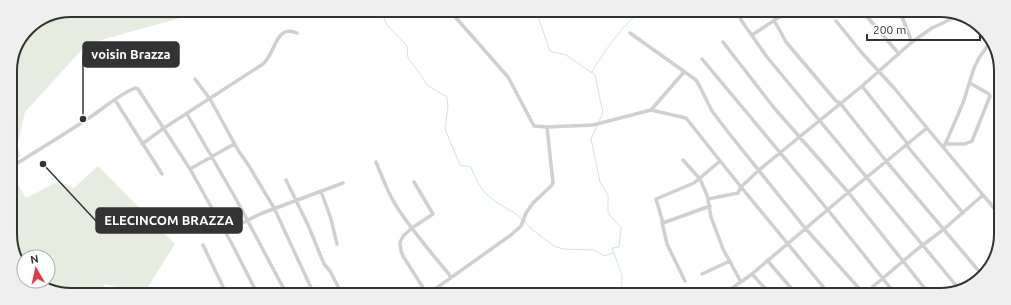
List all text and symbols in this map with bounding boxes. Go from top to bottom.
scale bar [867,16,980,42]
text: 200 m [873,23,906,36]
callout: voisin Brazza [83,42,179,67]
text: voisin Brazza [91,47,171,61]
callout: ELECINCOM BRAZZA [96,208,242,233]
text: ELECINCOM BRAZZA [104,213,235,227]
north arrow [16,249,56,289]
text: N [29,253,39,266]

